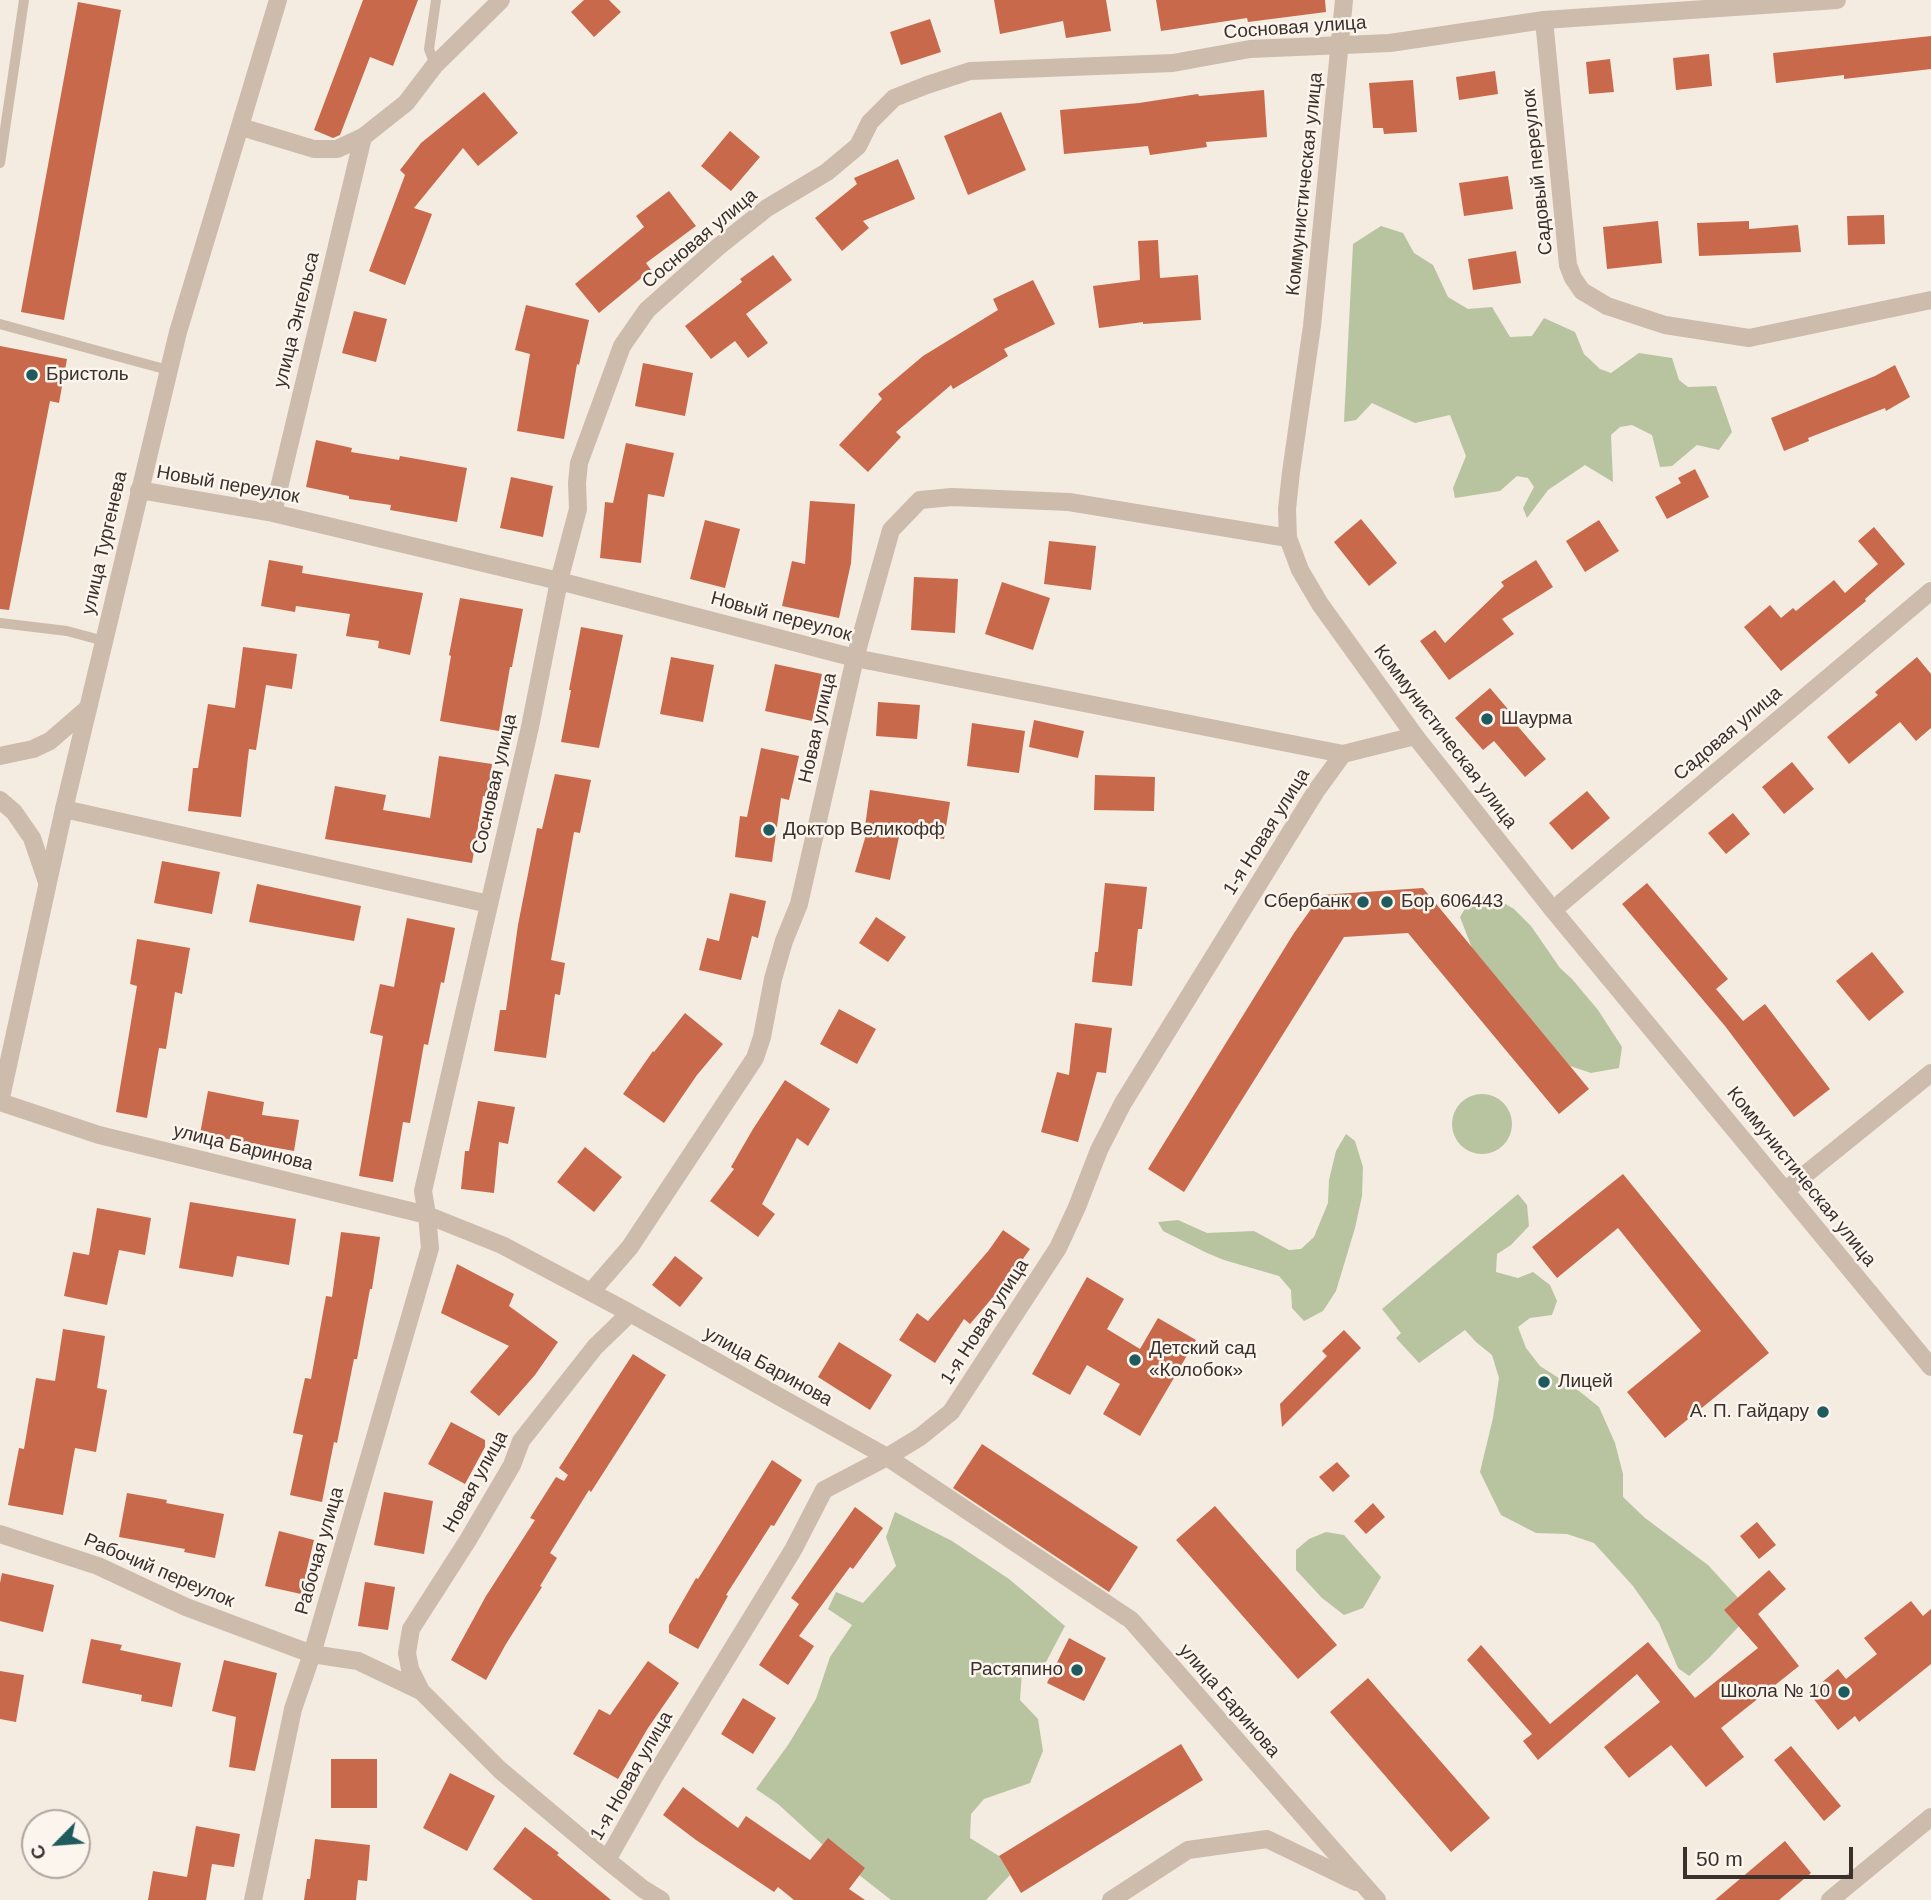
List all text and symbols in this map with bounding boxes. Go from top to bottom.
street label: Сосновая улица [1223,12,1367,44]
street label: Коммунистическая улица [1282,71,1328,297]
street label: Садовый переулок [1518,88,1558,256]
street label: Сосновая улица [638,184,762,294]
street label: улица Энгельса [269,250,325,390]
place label: Бристоль [46,364,129,386]
marker: Бристоль [24,367,40,383]
street label: Новый переулок [155,461,301,509]
street label: улица Тургенева [77,469,133,617]
street label: Новый переулок [708,587,854,647]
street label: Коммунистическая улица [1368,641,1522,833]
street label: Новая улица [794,671,842,785]
street label: Садовая улица [1669,682,1787,786]
place label: Шаурма [1501,708,1572,730]
marker: Шаурма [1479,711,1495,727]
street label: Сосновая улица [468,712,522,856]
street label: 1-я Новая улица [1219,764,1315,900]
place label: Доктор Великофф [783,819,945,841]
marker: Доктор Великофф [761,822,777,838]
place label: Сбербанк [1264,891,1349,913]
place label: Бор 606443 [1401,891,1503,913]
marker: Сбербанк [1355,894,1371,910]
marker: Бор 606443 [1379,894,1395,910]
street label: Коммунистическая улица [1722,1083,1880,1271]
street label: улица Баринова [171,1120,315,1176]
street label: 1-я Новая улица [936,1255,1034,1389]
street label: улица Баринова [700,1322,836,1412]
place label: Детский сад «Колобок» [1149,1338,1256,1382]
marker: Детский сад «Колобок» [1127,1352,1143,1368]
place label: Лицей [1558,1371,1613,1393]
marker: Лицей [1536,1374,1552,1390]
place label: А. П. Гайдару [1690,1401,1809,1423]
marker: А. П. Гайдару [1815,1404,1831,1420]
street label: Новая улица [439,1427,513,1537]
street label: Рабочая улица [291,1484,349,1618]
street label: Рабочий переулок [80,1529,238,1613]
street label: улица Баринова [1173,1639,1285,1763]
place label: Растяпино [970,1659,1063,1681]
marker: Растяпино [1069,1662,1085,1678]
place label: Школа № 10 [1720,1681,1830,1703]
marker: Школа № 10 [1836,1684,1852,1700]
street label: 1-я Новая улица [586,1708,678,1844]
north arrow [21,1809,91,1879]
scale bar [1686,1834,1856,1878]
text: С [26,1842,51,1863]
text: 50 m [1696,1847,1743,1870]

